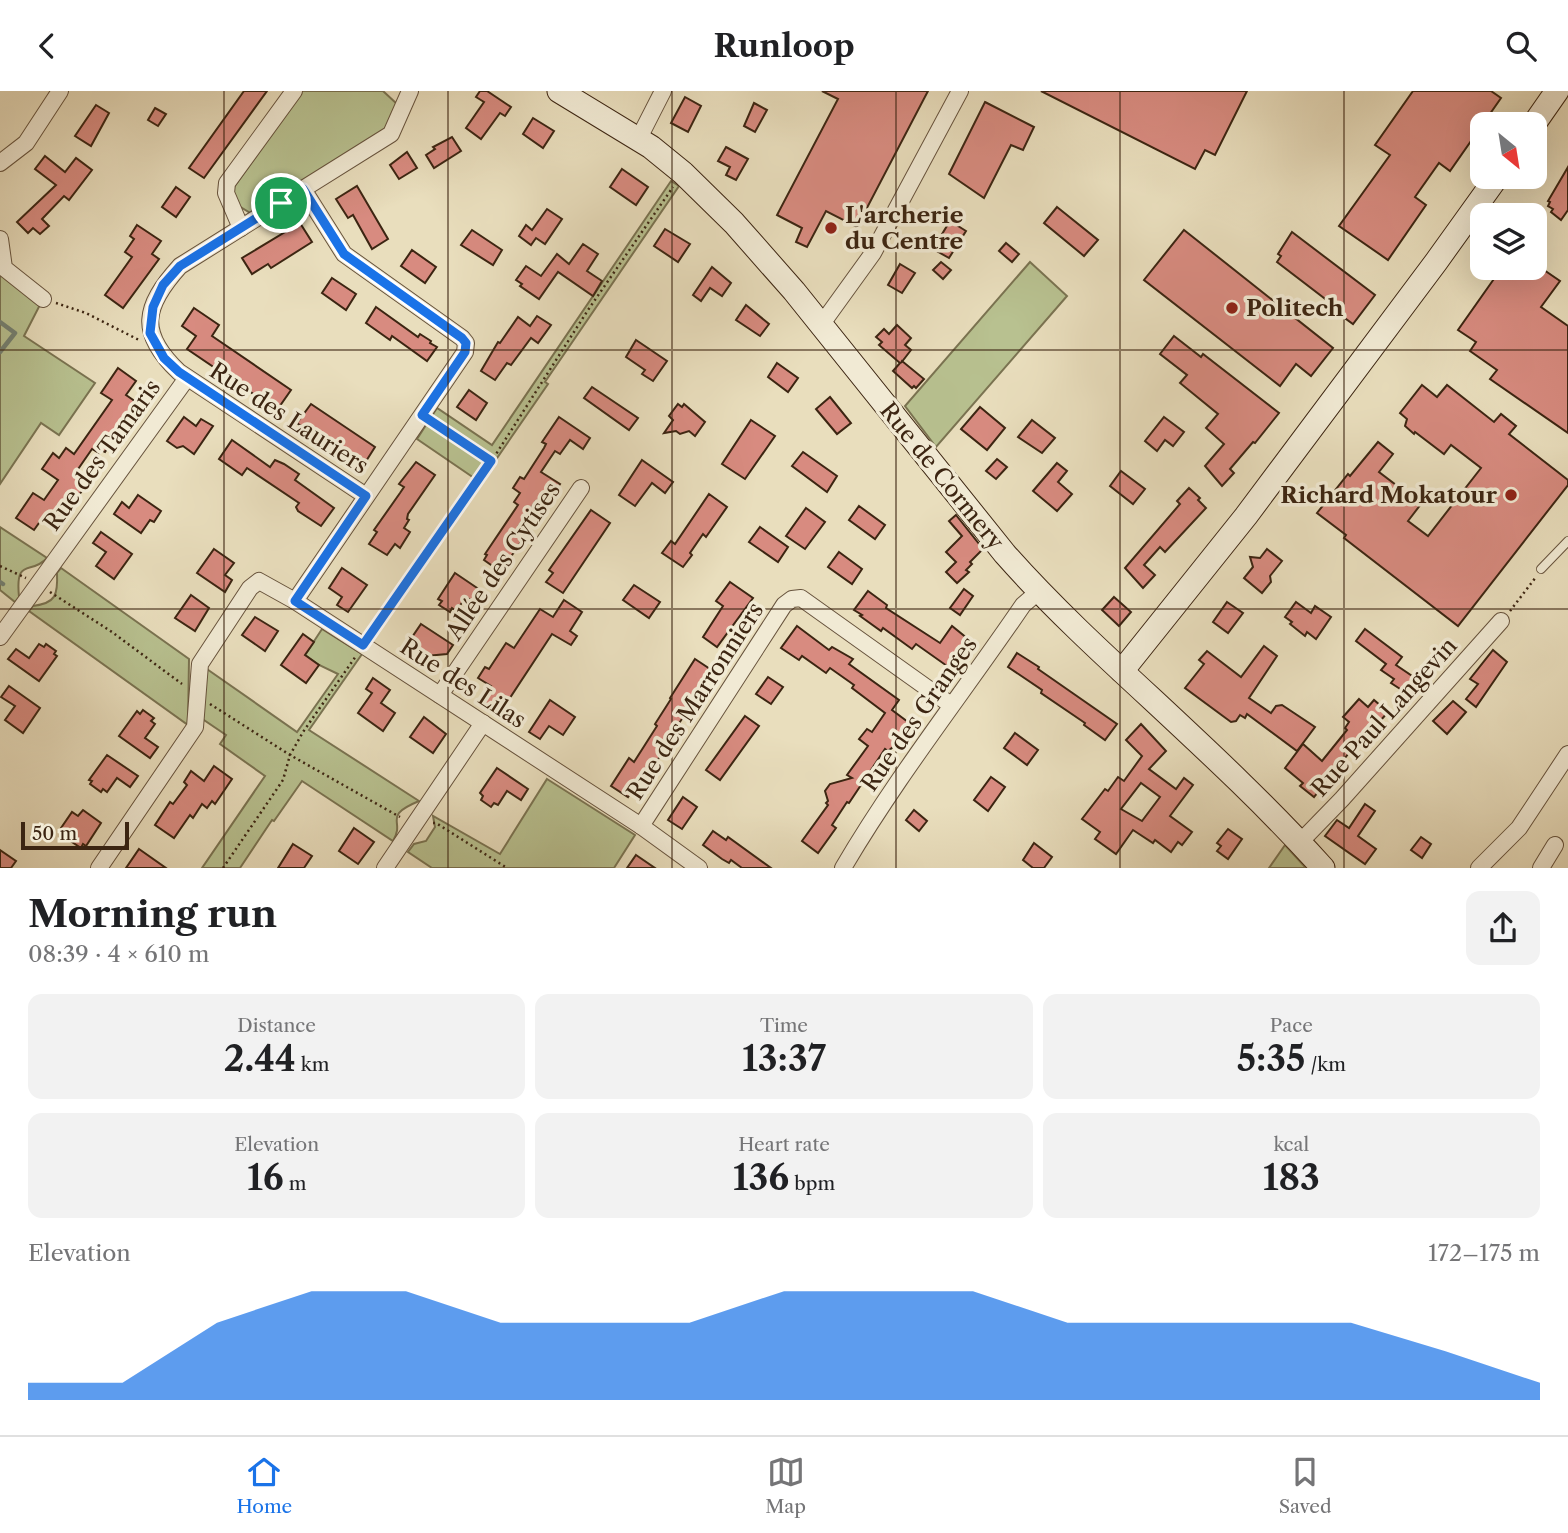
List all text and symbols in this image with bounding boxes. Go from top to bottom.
text: Runloop [713,26,855,65]
icon: back [28,27,66,65]
icon: search [1502,27,1540,65]
north arrow [1470,112,1547,189]
map controls [1470,112,1547,280]
pin [251,173,311,233]
icon: arrive [262,184,300,222]
place label: L'archerie du Centre [845,201,964,255]
button: layers [1470,203,1547,280]
marker: L'archerie du Centre [823,220,839,236]
place label: Politech [1246,294,1344,322]
marker: Politech [1224,300,1240,316]
street label: Rue des Lauriers [204,356,374,480]
street label: Rue des Tamaris [38,374,166,536]
street label: Rue de Cormery [874,397,1010,555]
street label: Allée des Cytises [439,477,566,646]
place label: Richard Mokatour [1280,481,1498,509]
marker: Richard Mokatour [1503,487,1519,503]
street label: Rue des Marronniers [621,597,769,805]
street label: Rue des Granges [855,631,983,797]
street label: Rue des Lilas [395,632,531,734]
street label: Rue Paul Langevin [1305,632,1463,802]
scale bar [21,819,130,851]
text: 50 m [32,822,77,845]
text: Morning run [28,890,277,937]
button: share [1466,891,1540,965]
text: 08:39 · 4 × 610 m [28,940,209,968]
text: Distance [237,1014,316,1037]
text: Time [760,1014,808,1037]
text: Pace [1270,1014,1313,1037]
text: 2.44 [224,1037,296,1080]
text: 13:37 [742,1037,826,1080]
text: 5:35 [1237,1037,1305,1080]
text: km [296,1053,329,1076]
text: /km [1305,1053,1346,1076]
text: Elevation [234,1133,319,1156]
text: Heart rate [738,1133,830,1156]
text: kcal [1273,1133,1309,1156]
text: 16 [247,1156,284,1199]
text: 136 [733,1156,789,1199]
text: 183 [1263,1156,1320,1199]
text: m [284,1172,306,1195]
text: bpm [789,1172,835,1195]
text: Elevation [28,1239,131,1267]
text: 172–175 m [1428,1239,1540,1267]
tab: Home [236,1453,292,1518]
tab: Map [765,1453,806,1518]
tab: Saved [1279,1453,1332,1518]

